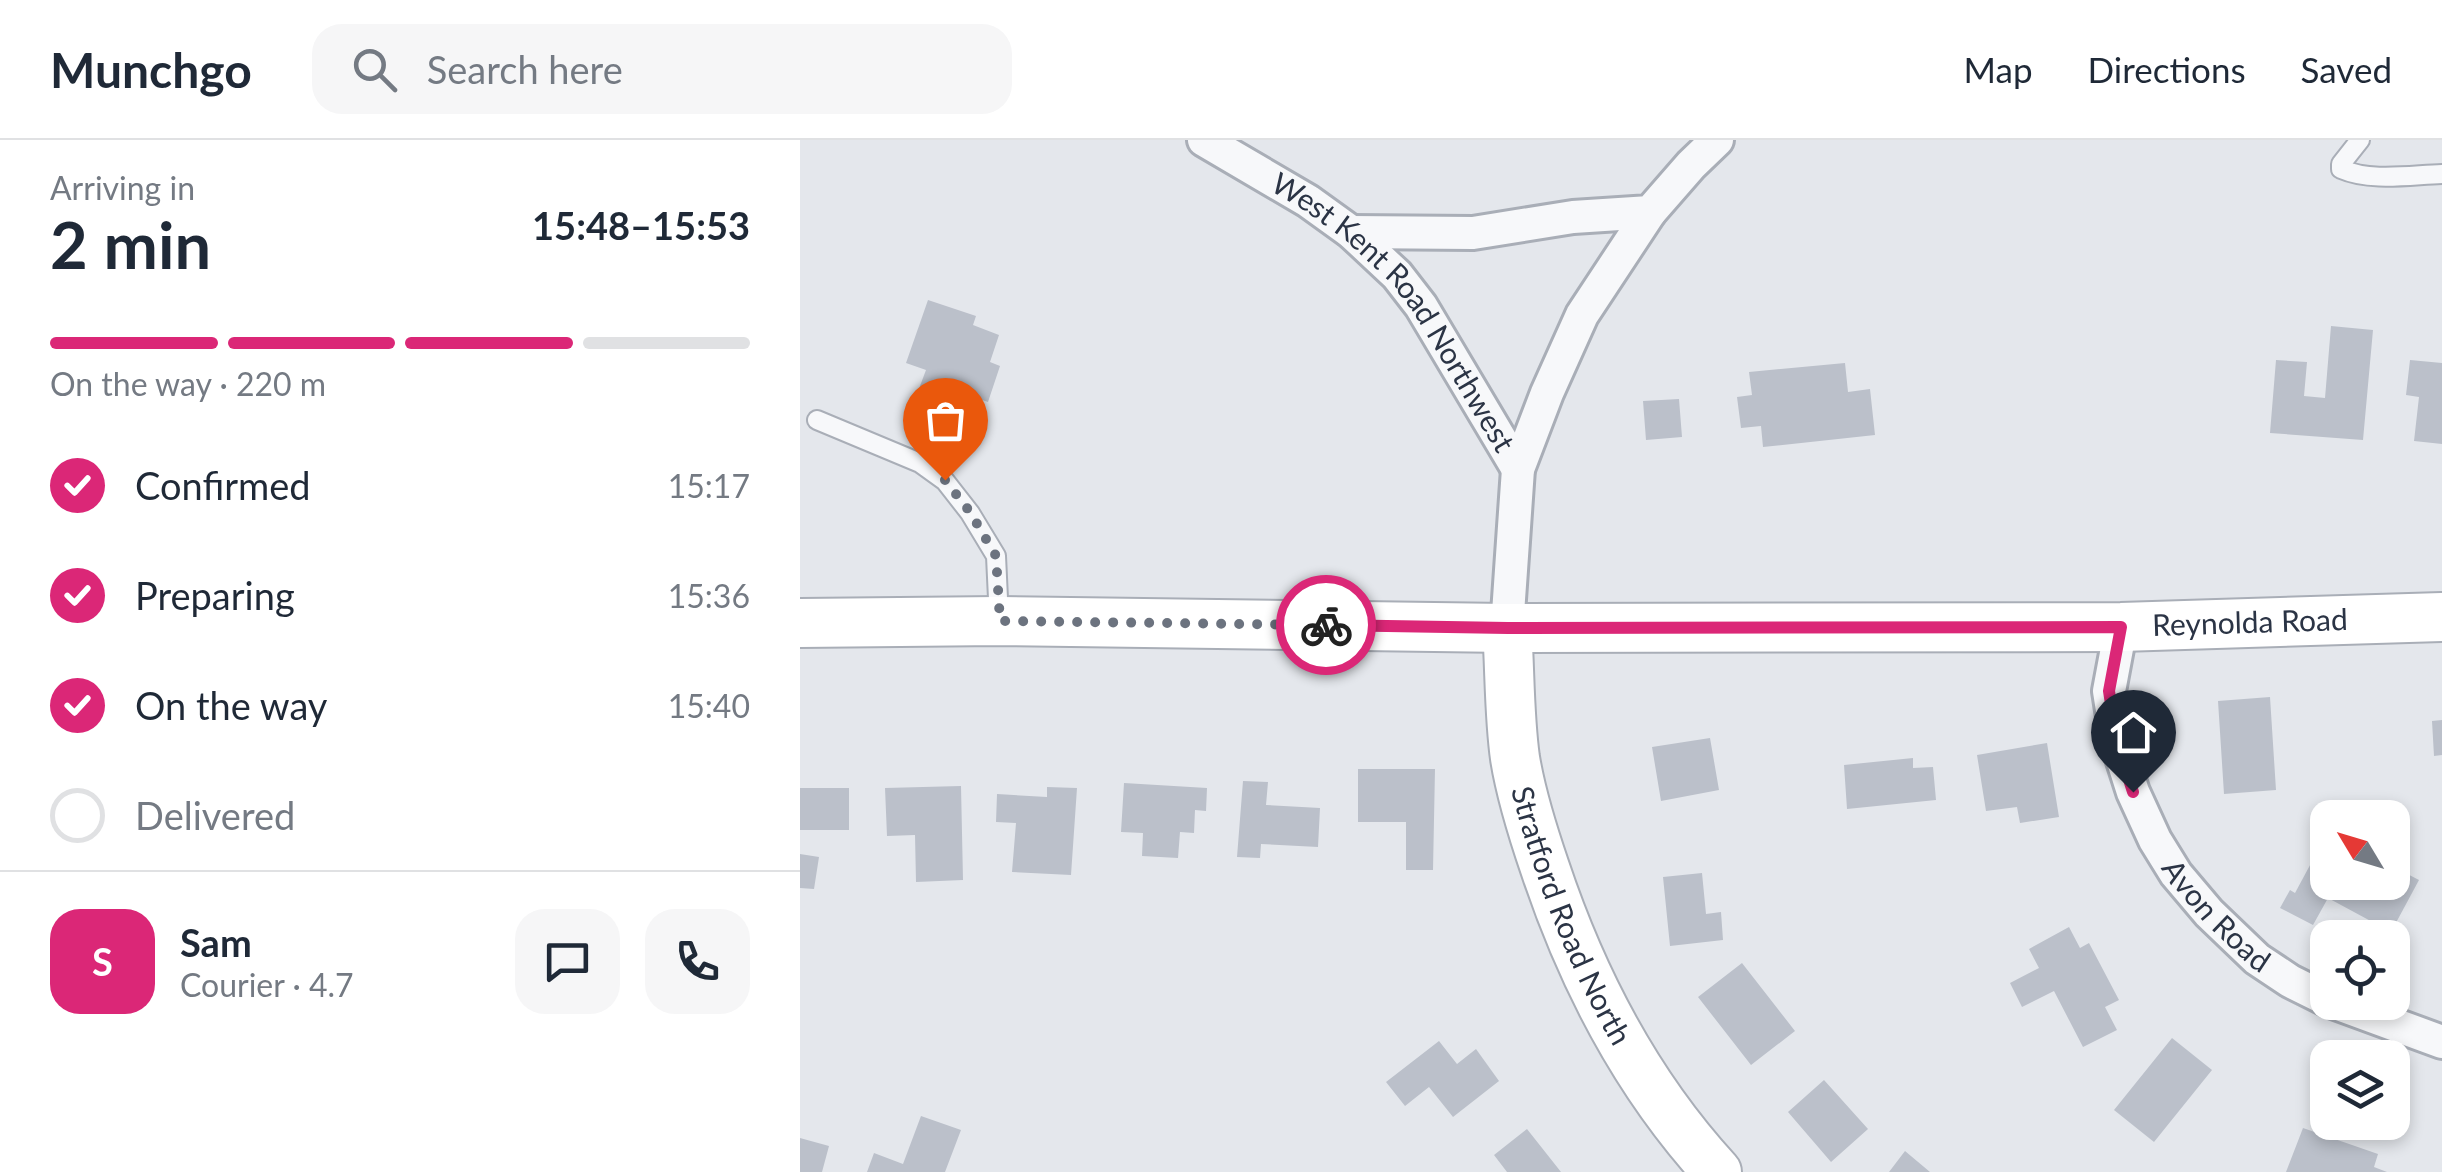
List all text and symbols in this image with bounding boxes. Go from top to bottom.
search box [312,24,1012,114]
text: Munchgo [50,41,252,98]
icon: search [347,42,402,97]
text: Search here [427,46,623,92]
text: Map [1964,48,2033,90]
text: Directions [2088,48,2246,90]
text: Saved [2301,48,2392,90]
street label: West Kent Road Northwest [1266,164,1524,458]
text: Arriving in [50,168,195,207]
text: 15:48–15:53 [532,202,750,248]
text: 2 min [50,205,211,283]
text: On the way · 220 m [50,364,326,403]
pin [903,378,988,481]
icon: bag [918,393,973,448]
icon: check [50,458,105,513]
text: Confirmed [135,462,311,508]
text: 15:17 [668,466,750,505]
icon: check [50,568,105,623]
text: Preparing [135,572,295,618]
courier [1276,575,1376,675]
text: 15:36 [668,576,750,615]
icon: bike [1299,598,1354,653]
street label: Reynolda Road [2151,600,2348,642]
icon: check [50,678,105,733]
text: On the way [135,682,327,728]
text: 15:40 [668,686,750,725]
pin [2091,690,2176,793]
icon: home [2106,705,2161,760]
street label: Stratford Road North [1505,782,1640,1051]
text: Delivered [135,792,295,838]
north arrow [2310,800,2410,900]
map controls [2310,800,2410,1140]
street label: Avon Road [2155,852,2278,979]
button: chat [515,909,620,1014]
button: phone [645,909,750,1014]
text: Sam [180,919,252,965]
button: locate [2310,920,2410,1020]
text: S [92,938,113,984]
text: Courier · 4.7 [180,965,354,1004]
button: layers [2310,1040,2410,1140]

